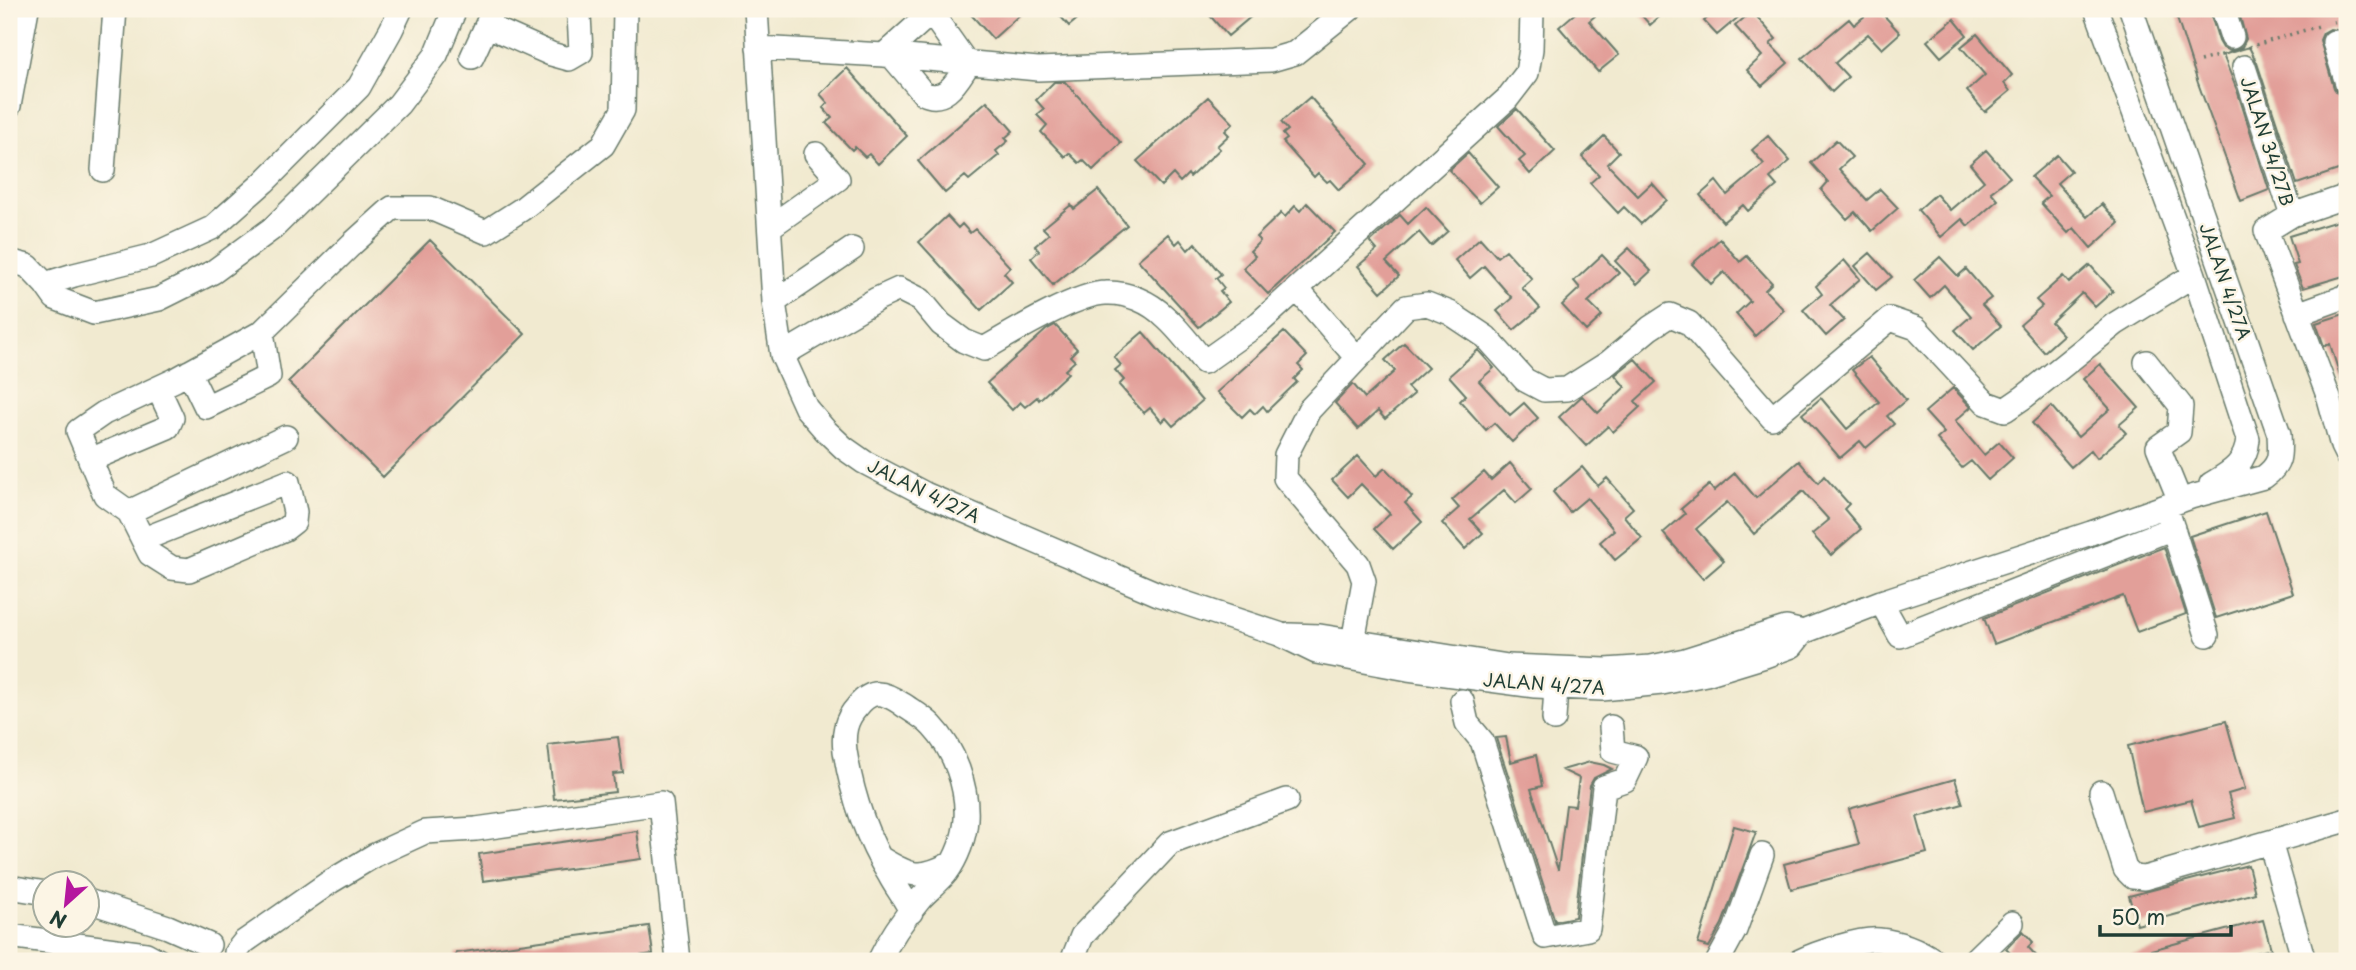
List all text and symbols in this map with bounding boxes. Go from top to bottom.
street label: JALAN 34/27B [2234,73,2302,209]
street label: JALAN 4/27A [2193,219,2259,343]
street label: JALAN 4/27A [863,451,985,529]
street label: JALAN 4/27A [1482,665,1606,701]
north arrow [32,869,102,939]
scale bar [2100,893,2232,937]
text: 50 m [2111,900,2165,932]
text: N [45,904,71,936]

